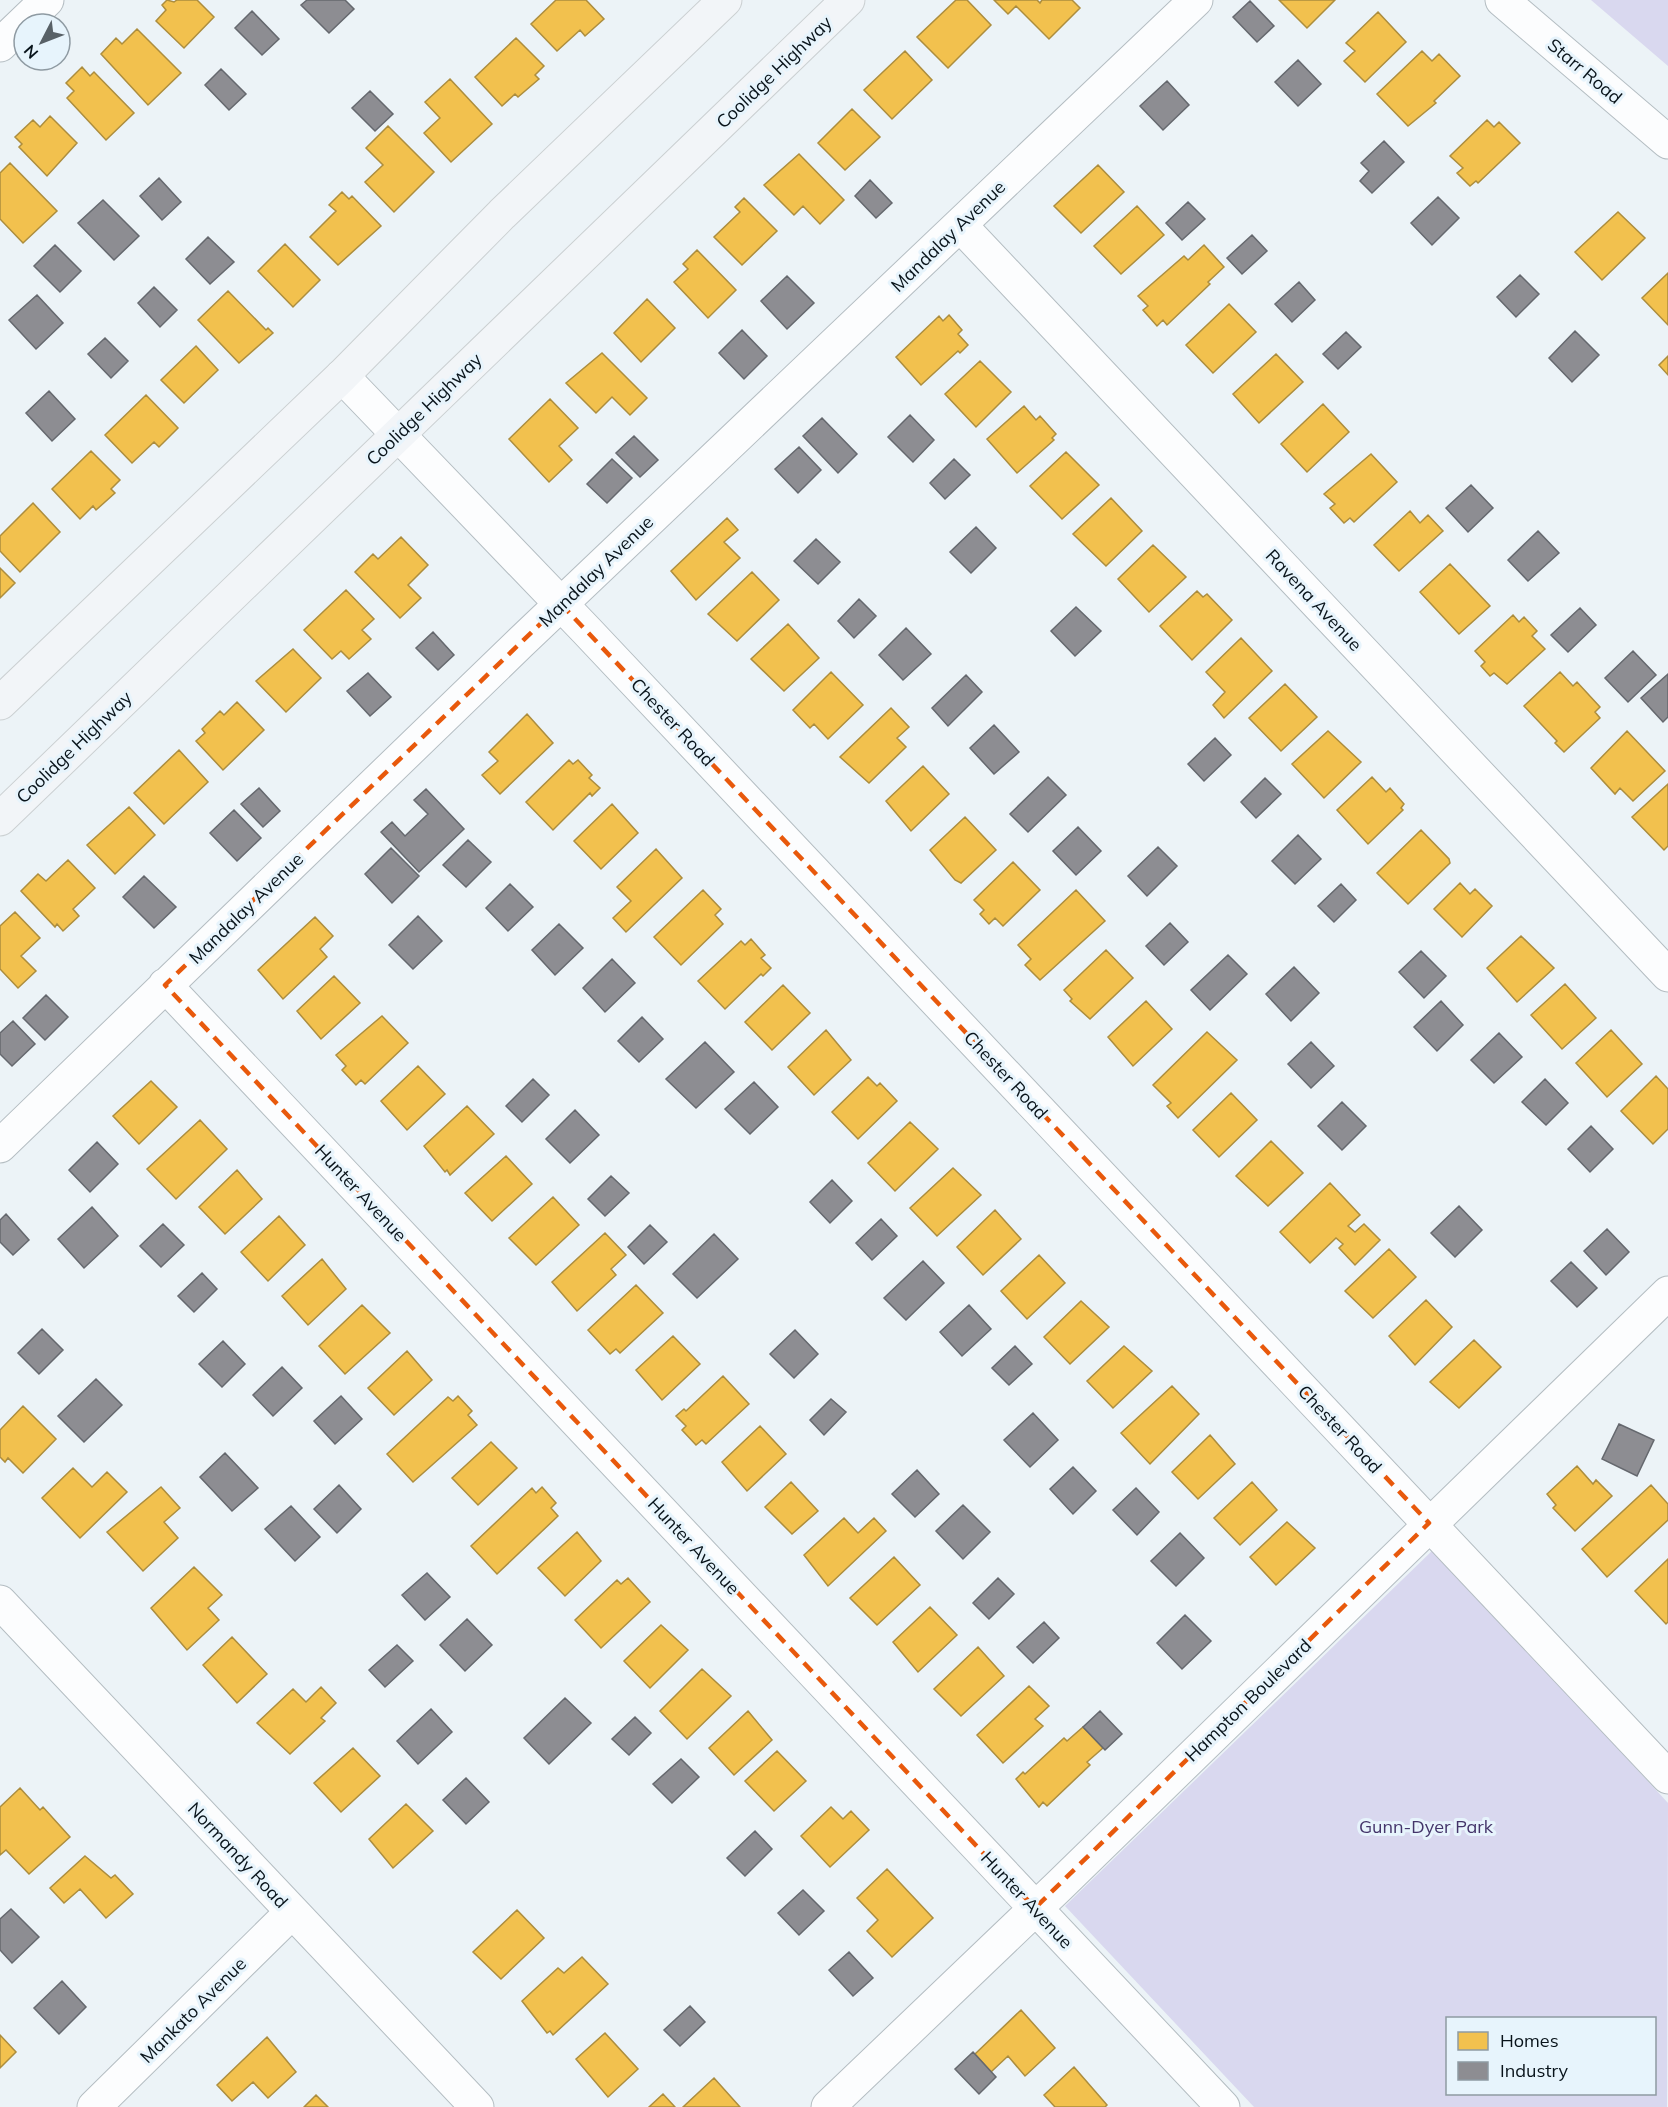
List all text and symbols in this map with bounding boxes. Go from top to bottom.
street label: Coolidge Highway [711,11,837,133]
north arrow [12,12,72,72]
street label: Starr Road [1543,33,1627,109]
text: N [19,41,42,63]
street label: Mandalay Avenue [886,176,1010,296]
street label: Coolidge Highway [361,348,487,470]
street label: Mandalay Avenue [534,511,658,631]
street label: Ravena Avenue [1261,544,1367,656]
street label: Chester Road [626,673,720,771]
street label: Coolidge Highway [11,686,137,808]
street label: Mandalay Avenue [184,848,308,968]
street label: Chester Road [959,1026,1053,1124]
street label: Hunter Avenue [310,1140,412,1246]
street label: Chester Road [1293,1380,1387,1478]
street label: Hunter Avenue [643,1493,745,1599]
street label: Hampton Boulevard [1180,1634,1316,1766]
street label: Normandy Road [183,1797,293,1913]
park label: Gunn-Dyer Park [1359,1815,1494,1838]
street label: Hunter Avenue [976,1847,1078,1953]
street label: Mankato Avenue [135,1952,251,2068]
legend [1446,2017,1656,2095]
text: Homes [1500,2029,1559,2052]
text: Industry [1500,2059,1569,2082]

